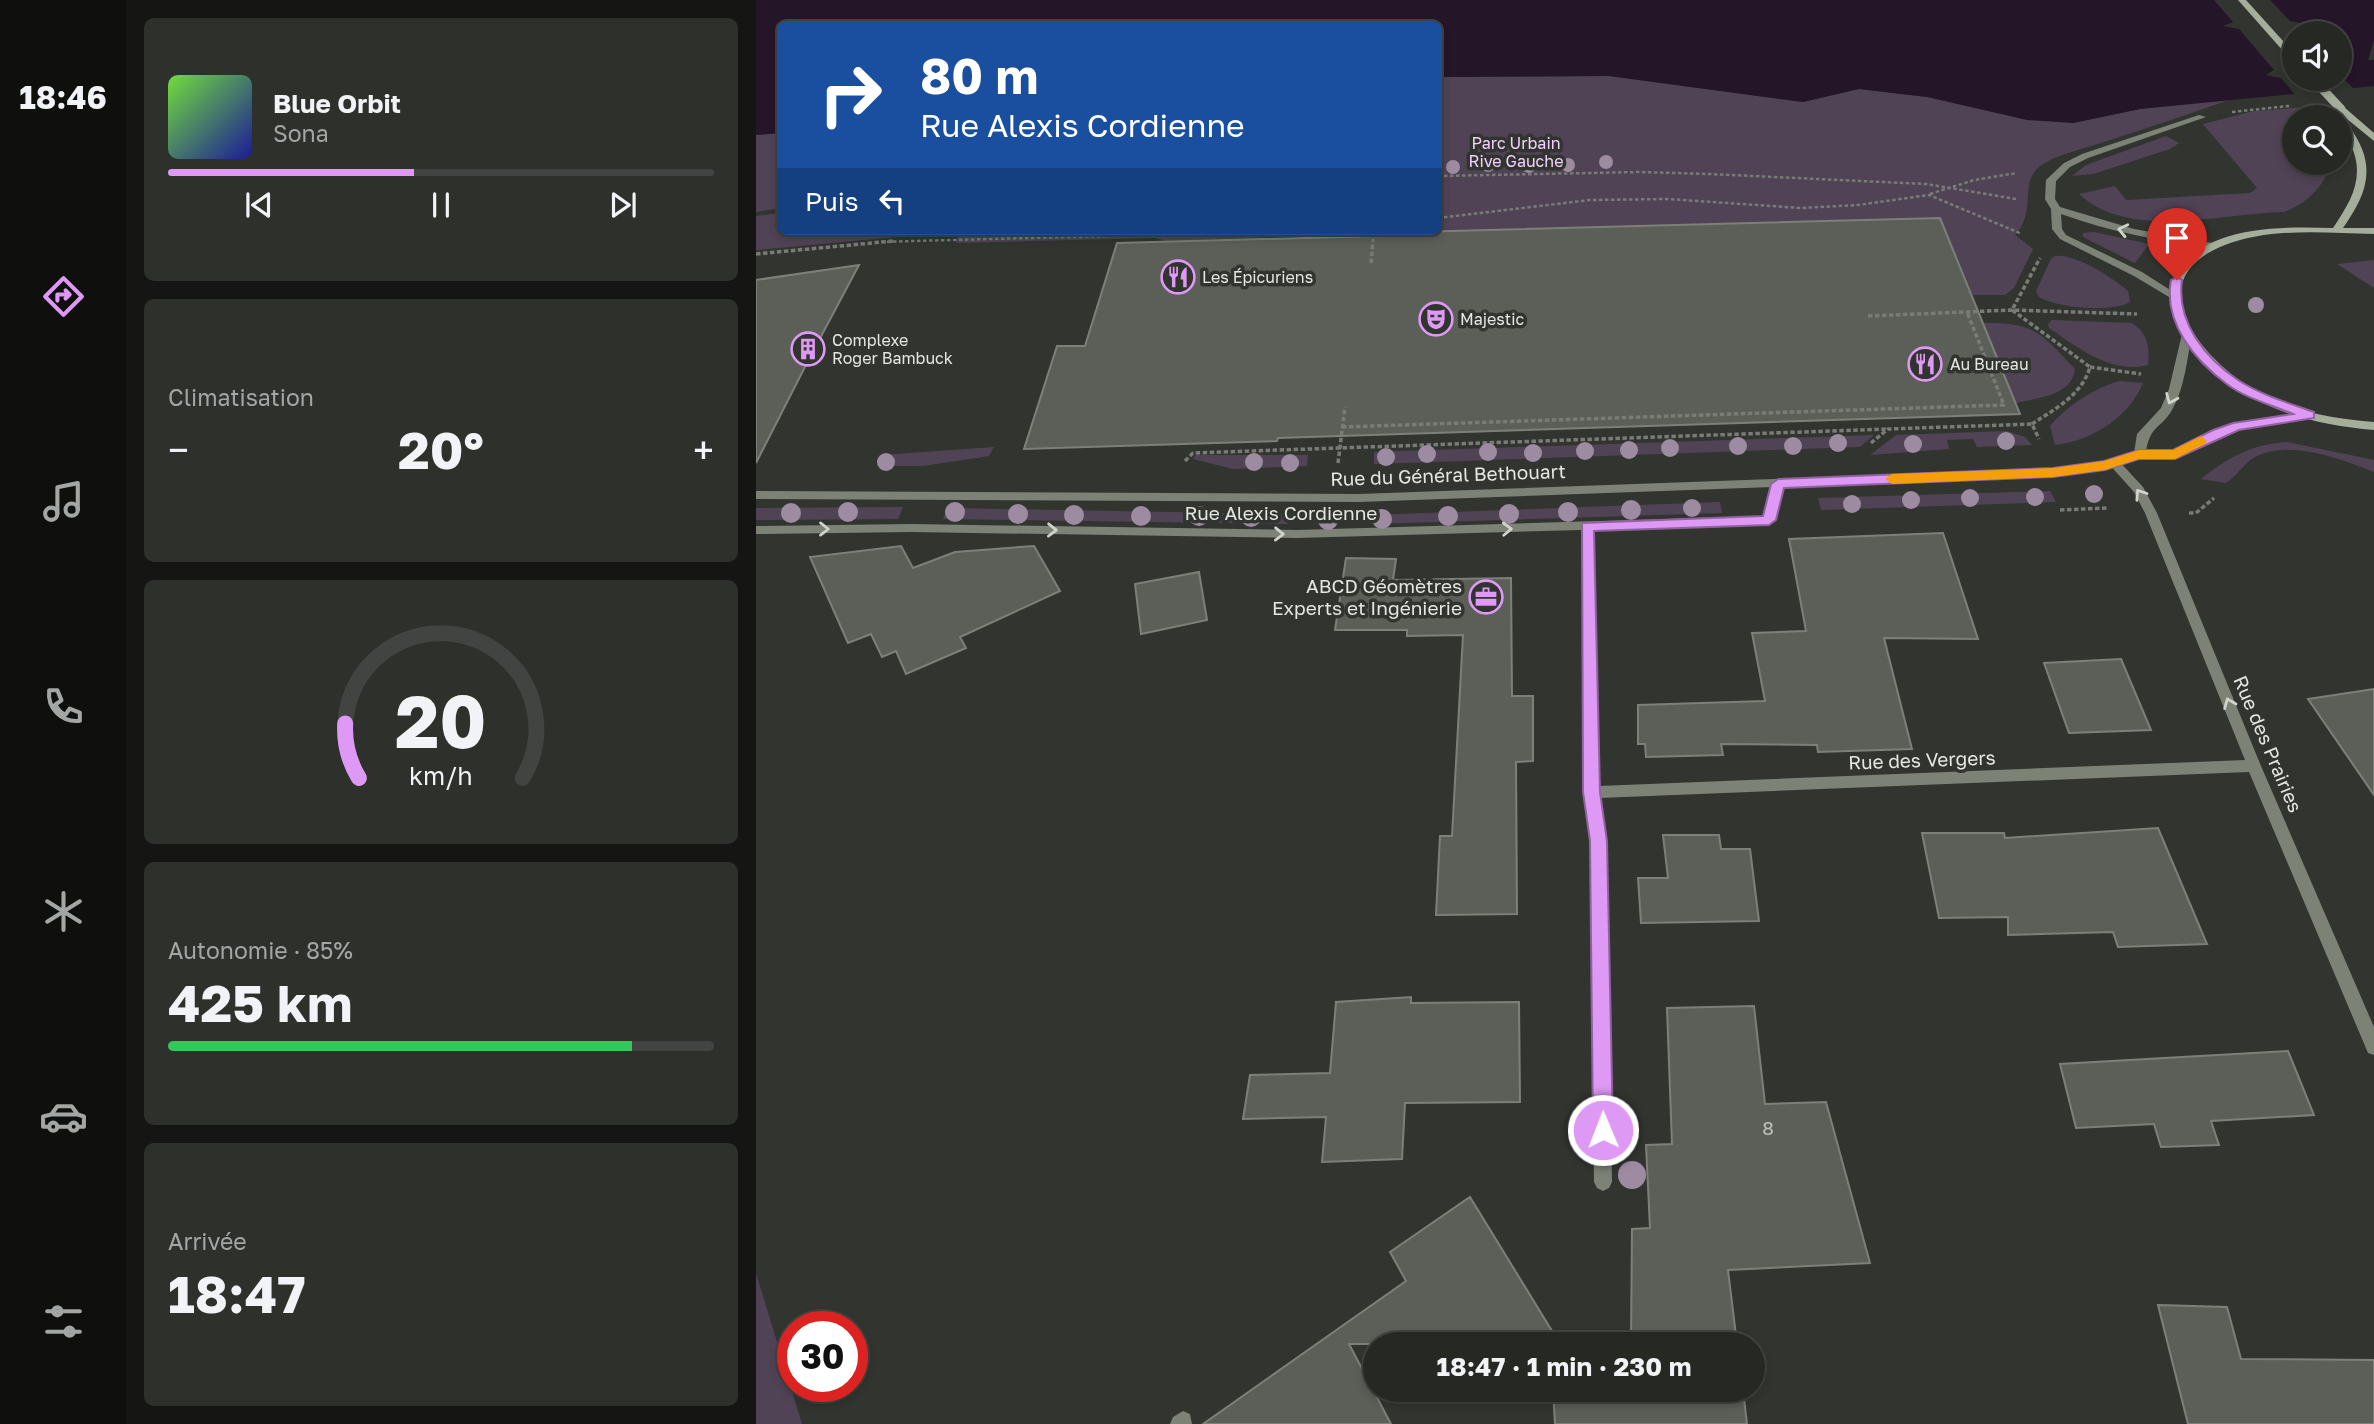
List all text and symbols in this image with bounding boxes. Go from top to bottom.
map controls [2282,21,2352,175]
button: sound [2282,21,2352,91]
text: 80 m [920,46,1038,105]
icon: right [805,49,896,140]
text: 18:46 [19,78,107,116]
text: Blue Orbit [273,88,401,119]
button: search [2282,105,2352,175]
text: Rue Alexis Cordienne [920,106,1245,144]
text: Sona [273,119,329,147]
park label: Parc Urbain Rive Gauche [1469,133,1563,171]
icon: left [873,182,911,220]
icon: previous [240,186,278,224]
icon: pause [422,186,460,224]
icon: next [604,186,642,224]
text: Puis [805,186,859,217]
pin [2147,208,2207,280]
icon: arrive [2158,219,2196,257]
one-way arrow [2117,224,2129,238]
restaurant icon: Les Épicuriens [1159,258,1197,296]
place label: Les Épicuriens [1202,267,1313,287]
icon: directions [39,272,88,321]
theatre icon: Majestic [1417,300,1455,338]
place label: Majestic [1460,309,1525,329]
building icon: Complexe Roger Bambuck [789,330,827,368]
place label: Complexe Roger Bambuck [832,330,953,368]
restaurant icon: Au Bureau [1906,345,1944,383]
place label: Au Bureau [1950,354,2029,374]
text: Climatisation [168,383,314,411]
one-way arrow [2165,392,2179,404]
text: 20° [398,418,484,480]
text: − [168,427,189,472]
text: + [693,427,714,472]
street label: Rue du Général Bethouart [1330,459,1566,490]
icon: music [39,477,88,526]
one-way arrow [2136,489,2148,502]
street label: Rue Alexis Cordienne [1185,501,1377,524]
one-way arrow [819,521,830,537]
one-way arrow [1501,521,1512,536]
one-way arrow [1046,523,1057,538]
one-way arrow [1274,526,1285,542]
place label: ABCD Géomètres Experts et Ingénierie [1272,574,1462,619]
office icon: ABCD Géomètres Experts et Ingénierie [1467,578,1505,616]
street label: Rue des Prairies [2229,672,2308,816]
text: 20 [395,677,487,764]
icon: phone [39,682,88,731]
one-way arrow [2223,698,2237,710]
street label: Rue des Vergers [1848,745,1996,774]
text: km/h [409,760,473,791]
icon: climate [39,887,88,936]
text: Autonomie · 85% [168,936,353,964]
text: 425 km [168,971,353,1033]
icon: car [39,1092,88,1141]
position arrow [1566,1093,1640,1167]
house number: 8 [1762,1116,1774,1139]
text: Arrivée [168,1227,247,1255]
text: 18:47 [168,1262,306,1324]
icon: filters [39,1297,88,1346]
speed limit sign: 30 [777,1311,868,1402]
text: 18:47 · 1 min · 230 m [1437,1351,1691,1382]

